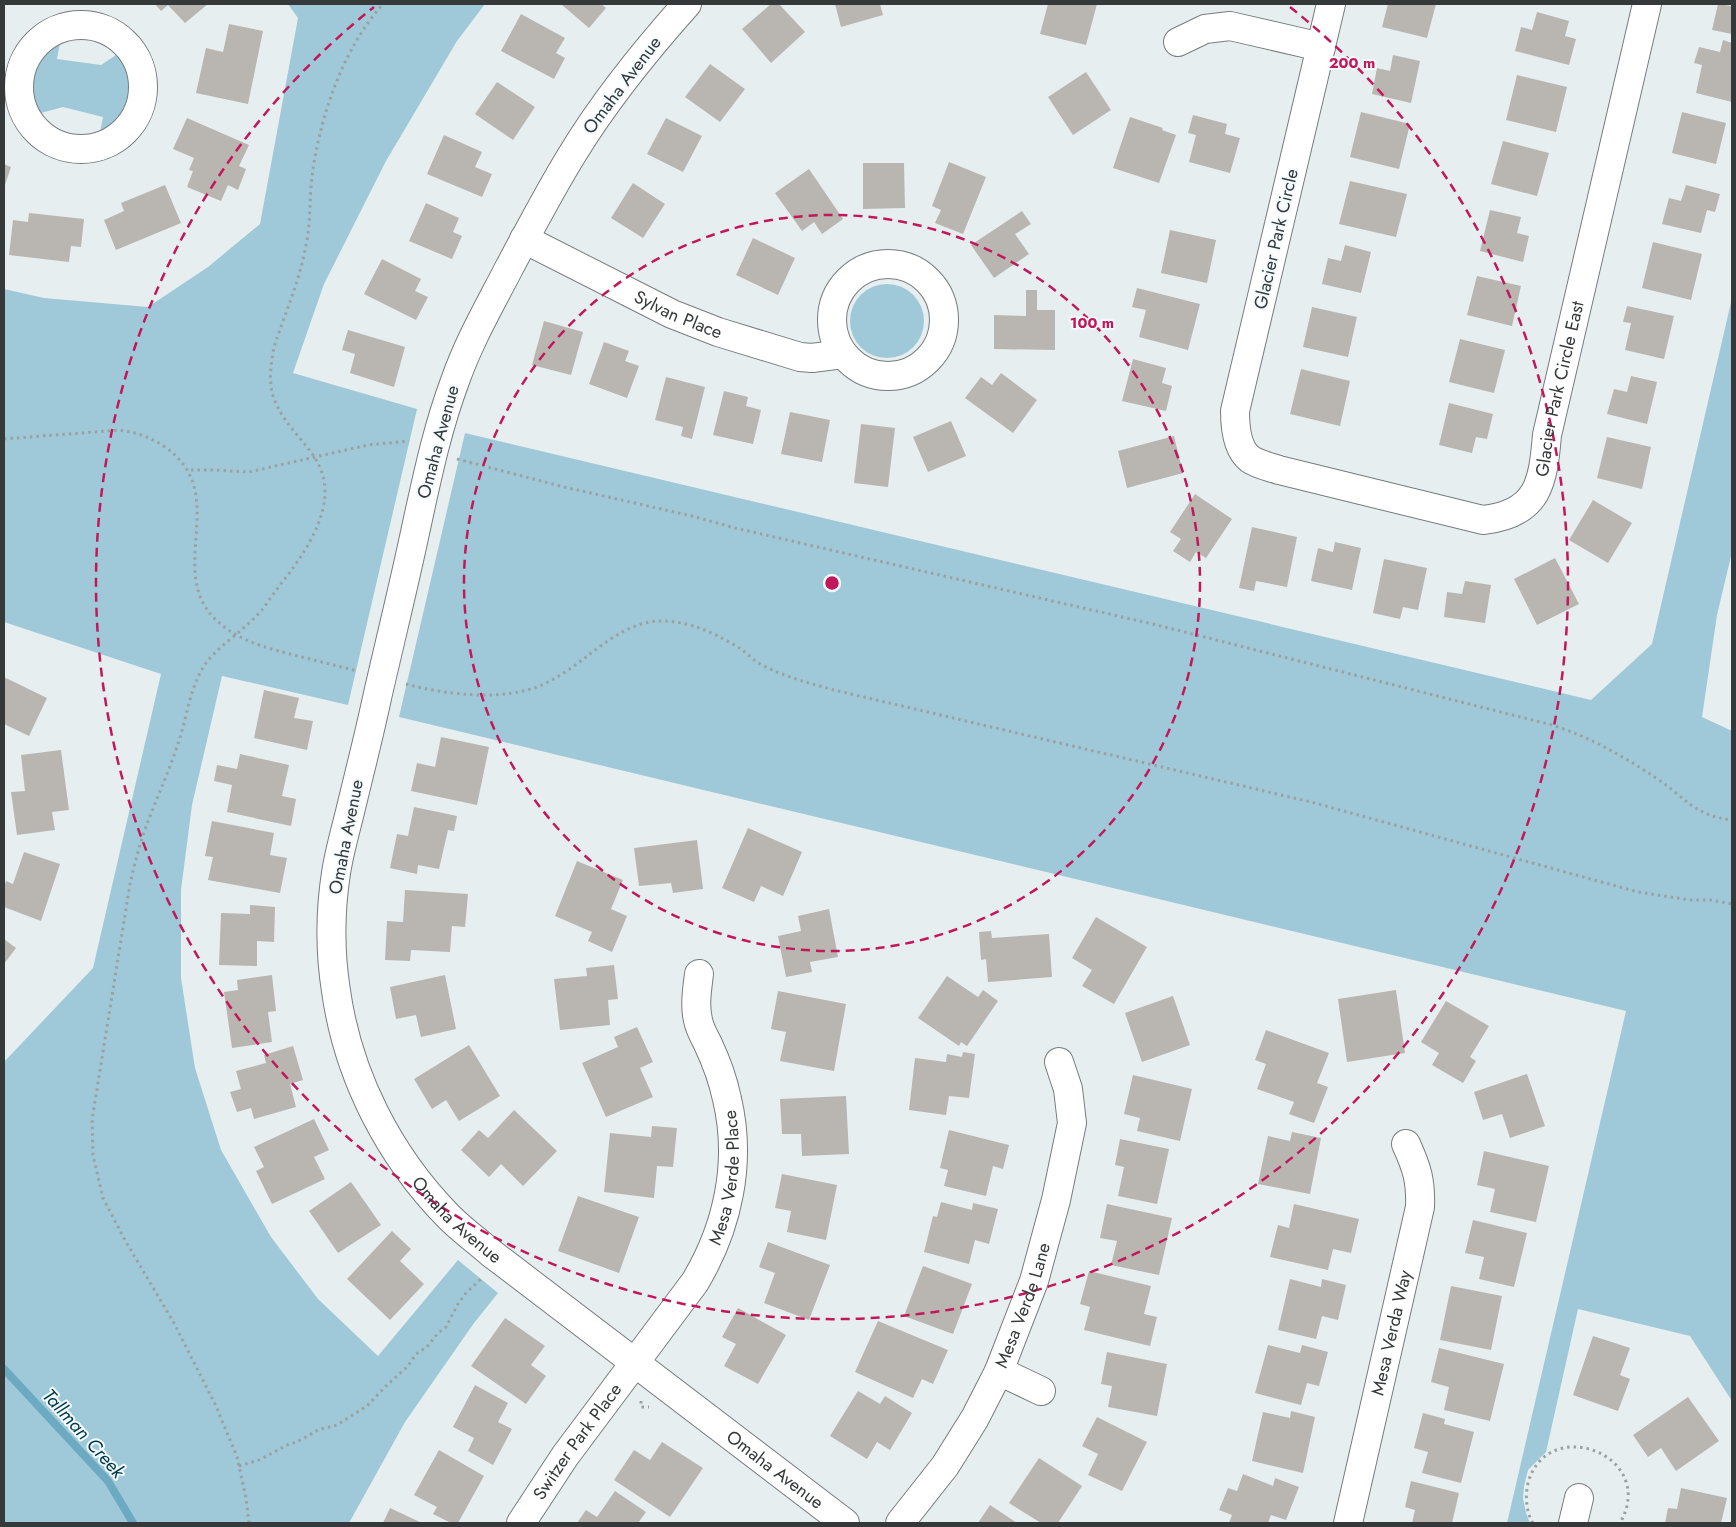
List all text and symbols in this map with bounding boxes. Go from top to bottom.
street label: Omaha Avenue [577,31,667,139]
text: 200 m [1329,52,1375,74]
street label: Glacier Park Circle [1247,166,1305,312]
street label: Sylvan Place [630,284,726,345]
street label: Glacier Park Circle East [1529,298,1591,479]
text: 100 m [1070,312,1114,334]
street label: Omaha Avenue [410,382,466,502]
centre of rings [823,574,841,592]
street label: Omaha Avenue [322,777,370,897]
street label: Mesa Verde Place [702,1108,746,1249]
street label: Omaha Avenue [405,1171,507,1270]
street label: Mesa Verde Lane [988,1240,1057,1372]
street label: Mesa Verda Way [1364,1268,1418,1398]
street label: Switzer Park Place [527,1378,628,1505]
water label: Tallman Creek [36,1383,132,1485]
street label: Omaha Avenue [721,1424,829,1515]

